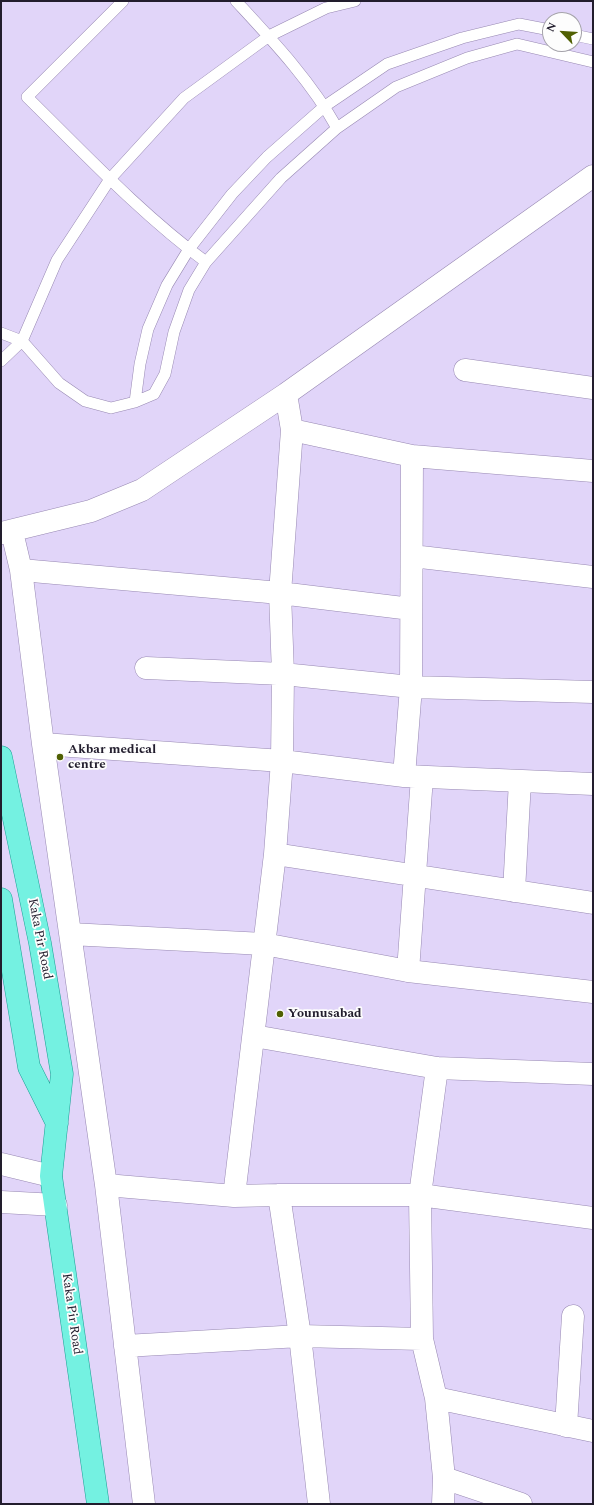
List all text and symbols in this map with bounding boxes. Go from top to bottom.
north arrow [542,12,582,52]
text: N [542,19,561,35]
place label: Akbar medical centre [68,742,156,773]
marker: Akbar medical centre [55,752,65,762]
street label: Kaka Pir Road [24,897,54,981]
place label: Younusabad [288,1006,362,1022]
marker: Younusabad [275,1009,285,1019]
street label: Kaka Pir Road [58,1272,84,1356]

